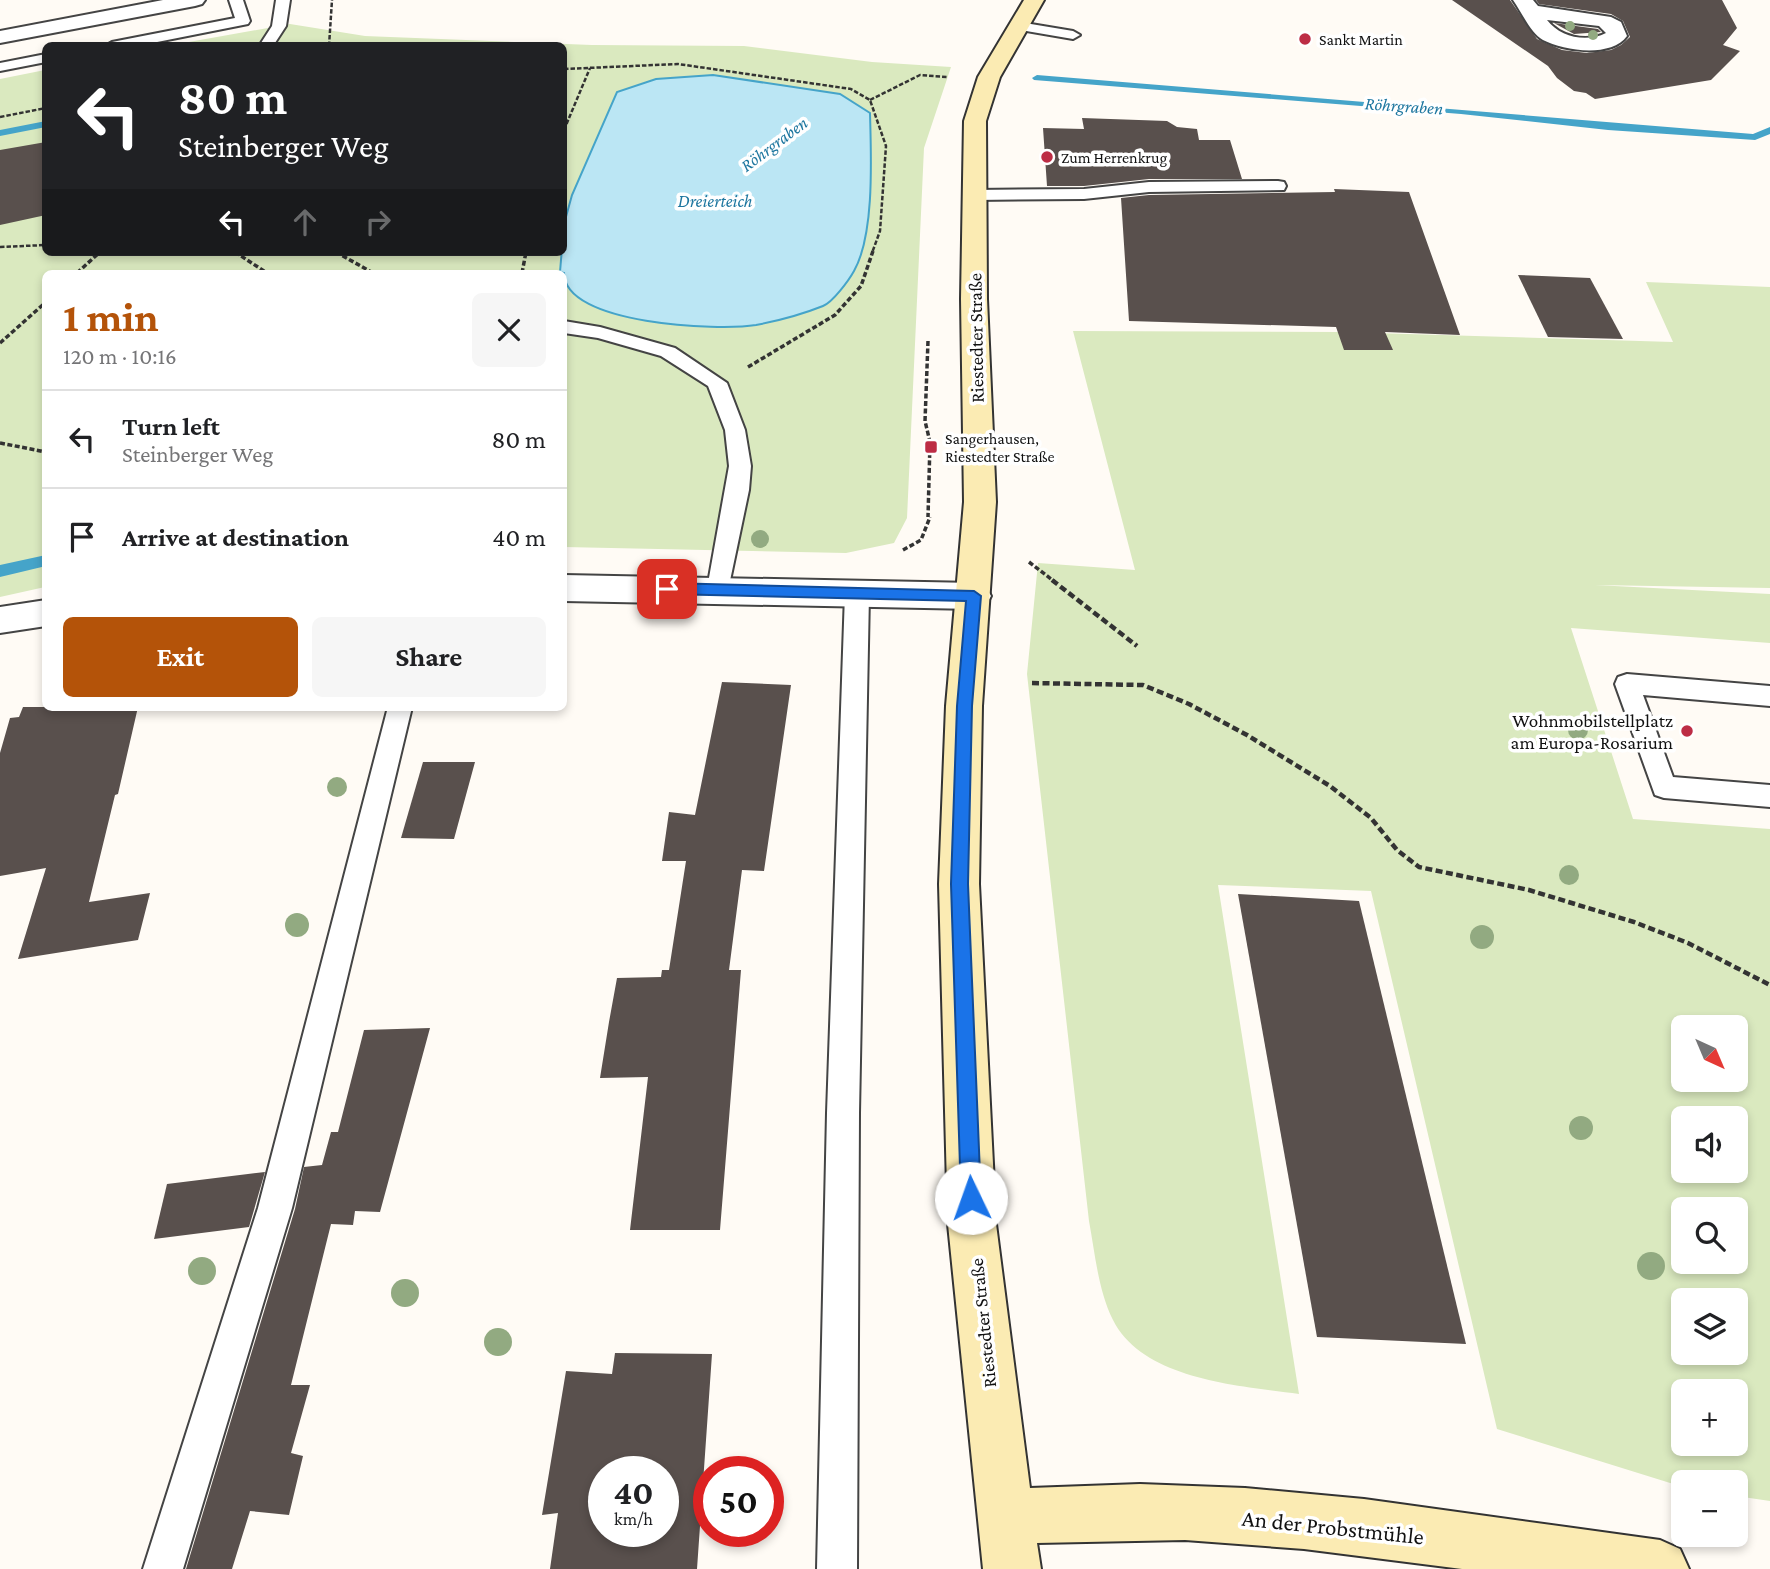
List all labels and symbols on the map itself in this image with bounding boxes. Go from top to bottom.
marker: Sankt Martin [1297,31,1313,47]
place label: Sankt Martin [1319,31,1403,48]
water label: Röhrgraben [1364,93,1444,119]
water label: Röhrgraben [737,112,811,176]
marker: Zum Herrenkrug [1039,149,1055,165]
place label: Zum Herrenkrug [1061,149,1168,167]
water label: Dreierteich [678,191,753,211]
street label: Riestedter Straße [964,273,988,403]
place label: Sangerhausen, Riestedter Straße [945,430,1054,465]
marker: Sangerhausen, Riestedter Straße [923,439,939,455]
pin [637,559,697,619]
place label: Wohnmobilstellplatz am Europa-Rosarium [1511,710,1673,753]
marker: Wohnmobilstellplatz am Europa-Rosarium [1679,723,1695,739]
north arrow [1671,1015,1748,1092]
position arrow [934,1161,1008,1235]
street label: Riestedter Straße [966,1257,1000,1389]
speed limit sign: 50 [693,1456,784,1547]
street label: An der Probstmühle [1241,1505,1425,1549]

